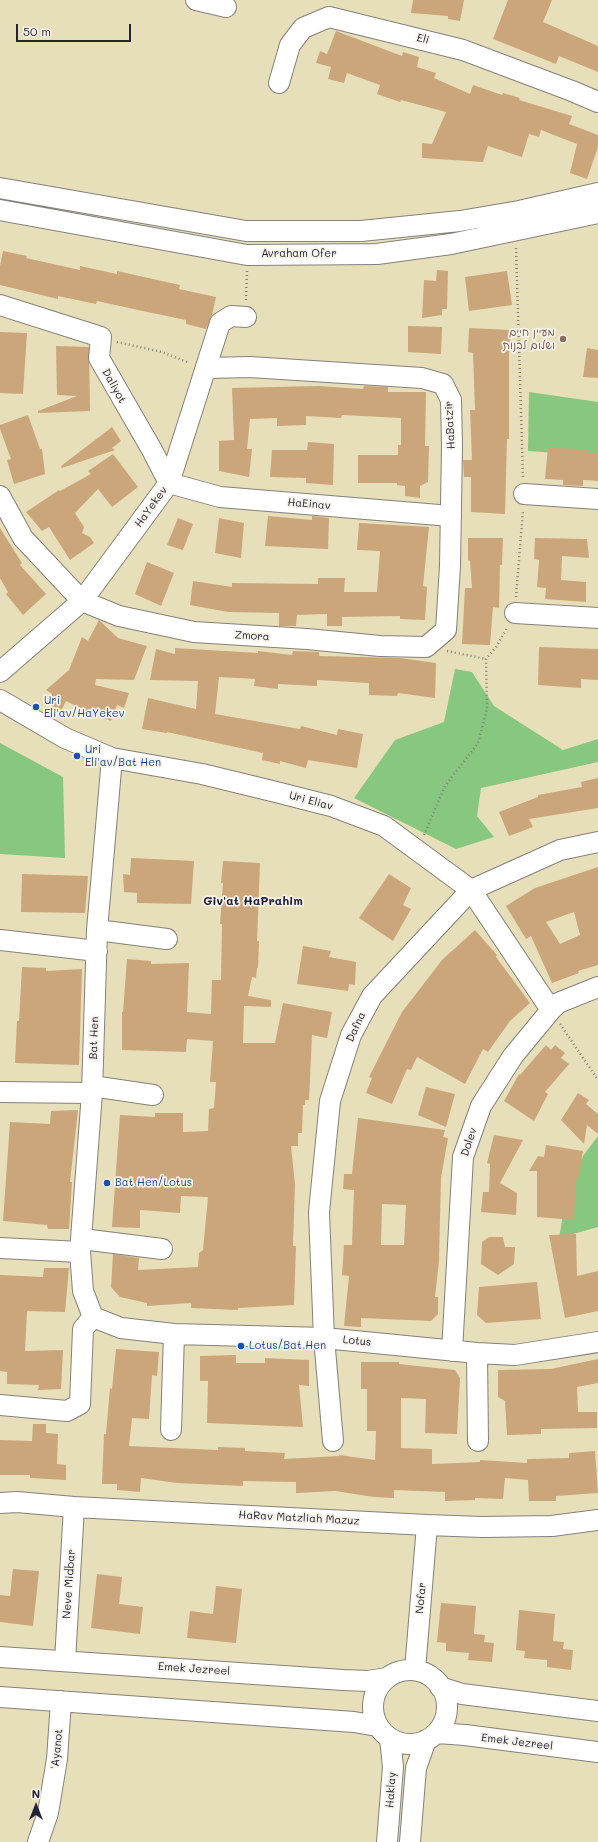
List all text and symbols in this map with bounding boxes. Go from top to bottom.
scale bar [18,16,133,42]
text: 50 m [23,23,51,39]
street label: Eli [415,31,431,47]
street label: Avraham Ofer [261,247,337,261]
place label: מעיין חיים ושלום לבנות [503,326,555,352]
marker: מעיין חיים ושלום לבנות [558,334,568,344]
street label: Daliyot [99,366,129,406]
street label: HaBatzir [442,401,458,449]
street label: HaYekev [132,484,170,530]
street label: HaEinav [287,496,331,512]
street label: Zmora [234,628,270,644]
place label: Uri Eli'av/HaYekev [44,694,124,720]
marker: Uri Eli'av/HaYekev [31,702,41,712]
place label: Uri Eli'av/Bat Hen [85,743,161,769]
marker: Uri Eli'av/Bat Hen [72,751,82,761]
street label: Uri Eliav [288,789,334,813]
district label: Giv'at HaPrahim [203,894,303,908]
street label: Dafna [343,1010,369,1044]
street label: Bat Hen [87,1016,101,1060]
street label: Dolev [458,1126,480,1158]
place label: Bat Hen/Lotus [115,1176,192,1190]
marker: Bat Hen/Lotus [102,1178,112,1188]
street label: Lotus [342,1333,372,1349]
place label: Lotus/Bat Hen [249,1339,326,1353]
marker: Lotus/Bat Hen [236,1341,246,1351]
street label: HaRav Matzliah Mazuz [238,1508,360,1528]
street label: Neve Midbar [60,1549,78,1619]
street label: Nofar [413,1582,429,1614]
street label: Emek Jezreel [158,1660,230,1678]
street label: 'Ayanot [48,1728,66,1770]
street label: Emek Jezreel [480,1731,554,1753]
street label: Haklay [383,1772,399,1808]
north arrow [16,1786,56,1826]
text: N [32,1786,40,1801]

